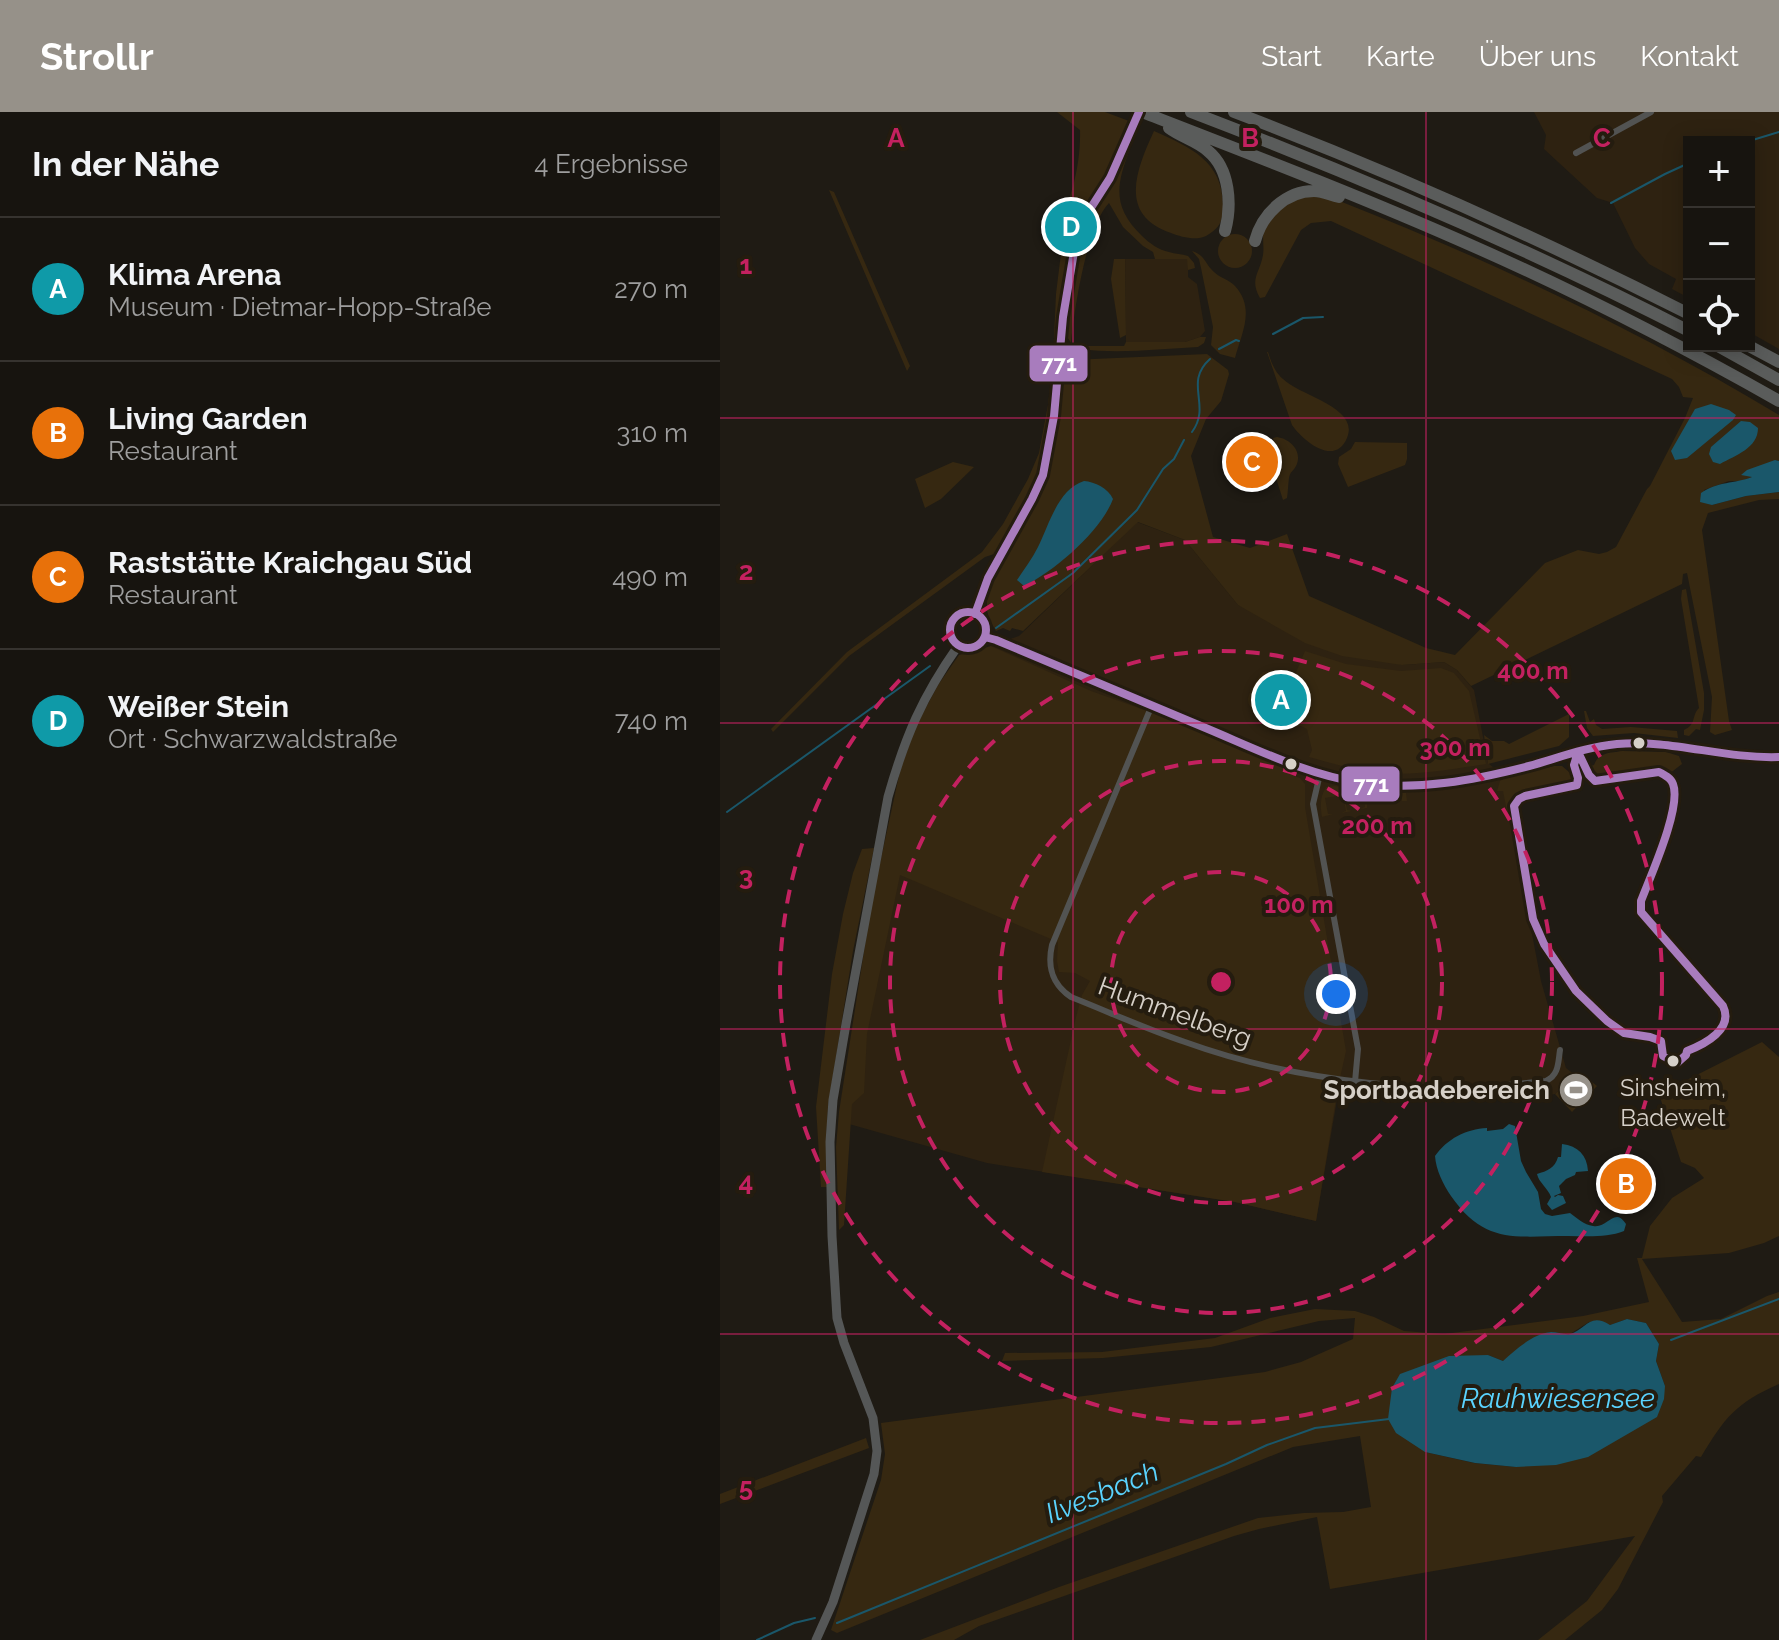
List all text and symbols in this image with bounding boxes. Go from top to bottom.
text: Strollr [40,34,154,79]
text: Start [1261,40,1322,73]
text: Karte [1366,40,1435,73]
text: Über uns [1479,40,1596,73]
text: Kontakt [1640,40,1739,73]
text: A [887,123,905,153]
text: B [1241,123,1259,153]
text: C [1593,123,1611,153]
map controls [1683,136,1755,352]
button: + [1683,136,1755,208]
text: In der Nähe [32,144,219,184]
text: 4 Ergebnisse [534,149,688,179]
pin: D [1045,197,1097,257]
button: − [1683,208,1755,280]
text: 1 [740,250,753,280]
text: Klima Arena [108,257,282,292]
text: A [49,274,67,304]
text: 270 m [614,274,688,304]
button: locate [1683,280,1755,352]
text: Museum · Dietmar-Hopp-Straße [108,292,491,322]
line badge: 771 [1028,344,1089,383]
text: 771 [1041,350,1077,376]
text: Living Garden [108,401,308,436]
text: B [49,418,67,448]
text: 310 m [617,418,688,448]
pin: C [1226,432,1278,492]
text: Restaurant [108,436,238,466]
text: Raststätte Kraichgau Süd [108,545,472,580]
text: 2 [739,556,753,586]
text: C [49,562,67,592]
text: 490 m [612,562,688,592]
text: Restaurant [108,580,238,610]
text: 400 m [1497,656,1569,685]
pin: A [1255,670,1307,730]
text: Weißer Stein [108,689,289,724]
text: D [49,706,67,736]
text: 740 m [615,706,688,736]
text: Ort · Schwarzwaldstraße [108,724,398,754]
text: 300 m [1420,733,1490,762]
unlabelled marker [1631,735,1647,751]
unlabelled marker [1283,756,1299,772]
line badge: 771 [1340,765,1401,803]
text: 771 [1353,771,1389,797]
text: 200 m [1341,811,1413,840]
text: 3 [739,861,753,891]
text: 100 m [1264,890,1334,919]
centre of rings [1207,968,1235,996]
street label: Hummelberg [1094,970,1256,1054]
your location [1316,974,1356,1014]
marker: Sinsheim, Badewelt [1665,1053,1681,1069]
sports icon: Sportbadebereich [1557,1071,1595,1109]
place label: Sinsheim, Badewelt [1620,1073,1726,1132]
place label: Sportbadebereich [1324,1075,1550,1105]
pin: B [1600,1154,1652,1214]
text: 4 [739,1167,753,1197]
water label: Rauhwiesensee [1461,1382,1655,1415]
water label: Ilvesbach [1041,1455,1164,1530]
text: 5 [739,1472,753,1502]

